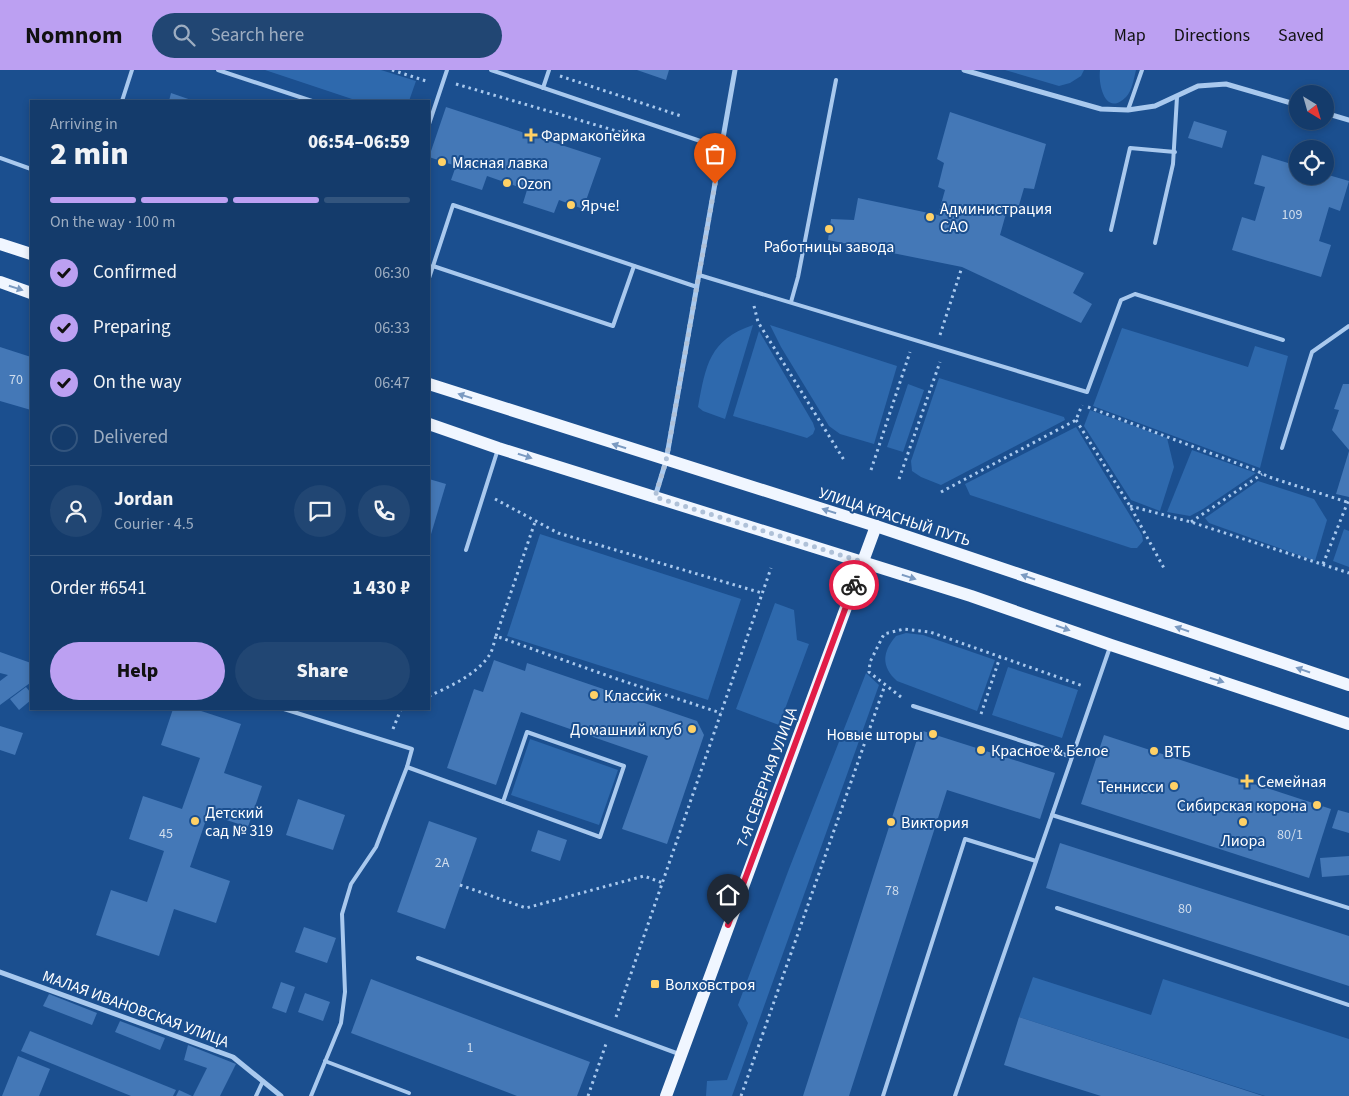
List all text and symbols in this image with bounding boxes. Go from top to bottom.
search box [152,13,502,58]
text: Nomnom [25,18,122,53]
icon: search [170,21,198,49]
text: Search here [210,22,304,49]
text: Map [1114,23,1146,48]
text: Directions [1174,23,1250,48]
text: Saved [1278,23,1324,48]
north arrow [1289,85,1334,130]
map controls [1289,85,1334,185]
text: Arriving in [50,113,118,135]
place label: Фармакопейка [541,125,646,147]
text: 06:54–06:59 [308,129,410,156]
marker: Фармакопейка [525,129,537,141]
text: 2 min [50,131,129,177]
pin [694,133,736,184]
icon: bag [701,140,729,168]
button: locate [1289,140,1334,185]
place label: Мясная лавка [452,152,548,174]
marker: Мясная лавка [436,156,448,168]
place label: Ozon [517,173,552,195]
marker: Ozon [501,177,513,189]
place label: Ярче! [581,195,620,217]
place label: Администрация САО [940,198,1052,238]
marker: Ярче! [565,199,577,211]
house number: 109 [1282,205,1302,225]
text: On the way · 100 m [50,211,175,233]
marker: Администрация САО [924,211,936,223]
marker: Работницы завода [823,223,835,235]
place label: Работницы завода [764,236,894,258]
icon: check [50,259,78,287]
text: Confirmed [93,259,177,286]
text: 06:30 [374,262,410,284]
one-way arrow [8,284,23,292]
icon: check [50,314,78,342]
text: Preparing [93,314,171,341]
text: 06:33 [374,317,410,339]
icon: check [50,369,78,397]
text: On the way [93,369,182,396]
house number: 70 [9,370,23,390]
text: 06:47 [374,372,410,394]
one-way arrow [457,392,472,399]
text: Delivered [93,424,168,451]
one-way arrow [612,441,627,449]
one-way arrow [518,452,533,460]
street label: УЛИЦА КРАСНЫЙ ПУТЬ [816,482,973,552]
button: person [50,485,102,537]
button: chat [294,485,346,537]
button: phone [358,485,410,537]
text: Jordan [114,486,173,513]
one-way arrow [822,507,837,515]
text: Courier · 4.5 [114,513,194,535]
courier [829,560,879,610]
icon: bike [840,571,868,599]
one-way arrow [902,573,917,581]
one-way arrow [1020,573,1035,580]
text: Order #6541 [50,575,147,602]
text: 1 430 ₽ [352,575,410,602]
one-way arrow [1056,624,1071,632]
one-way arrow [1174,625,1189,632]
button: Help [50,642,225,700]
button: Share [235,642,410,700]
one-way arrow [1295,665,1310,673]
one-way arrow [1210,676,1225,684]
place label: Классик [604,685,661,707]
marker: Классик [588,689,600,701]
street label: 7-Я СЕВЕРНАЯ УЛИЦА [731,704,803,851]
place label: Домашний клуб [570,719,682,741]
marker: Домашний клуб [686,723,698,735]
place label: Новые шторы [826,724,923,746]
marker: Новые шторы [927,728,939,740]
place label: Красное & Белое [991,740,1108,762]
place label: ВТБ [1164,741,1191,763]
marker: Красное & Белое [975,744,987,756]
marker: ВТБ [1148,745,1160,757]
place label: Семейная [1257,771,1326,793]
marker: Семейная [1241,775,1253,787]
place label: Теннисси [1098,776,1164,798]
marker: Теннисси [1168,780,1180,792]
place label: Сибирская корона [1177,795,1307,817]
marker: Сибирская корона [1311,799,1323,811]
place label: Детский сад № 319 [205,802,273,842]
place label: Виктория [901,812,969,834]
marker: Детский сад № 319 [189,815,201,827]
marker: Виктория [885,816,897,828]
marker: Лиора [1237,816,1249,828]
house number: 45 [159,824,173,844]
house number: 80/1 [1277,825,1303,845]
place label: Лиора [1221,830,1265,852]
house number: 2А [435,853,450,873]
pin [707,874,749,925]
icon: home [714,881,742,909]
house number: 78 [885,881,899,901]
house number: 80 [1178,899,1192,919]
street label: МАЛАЯ ИВАНОВСКАЯ УЛИЦА [39,965,232,1053]
place label: Волховстроя [665,974,755,996]
marker: Волховстроя [649,978,661,990]
house number: 1 [467,1038,474,1058]

